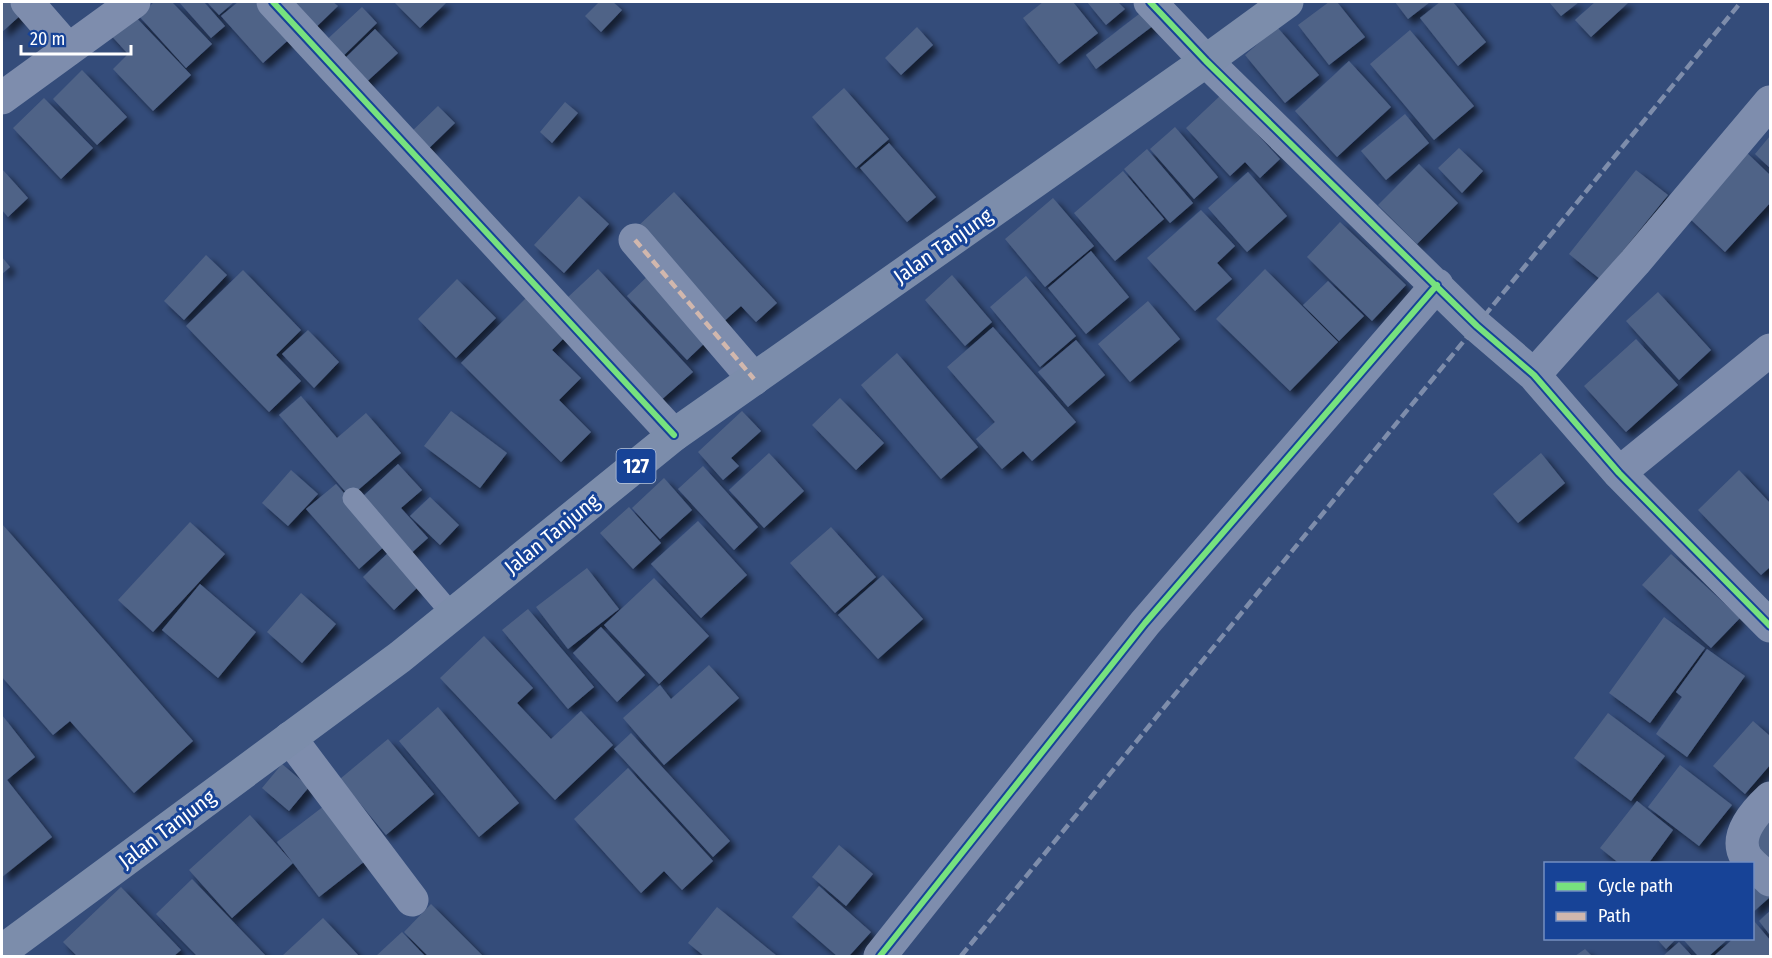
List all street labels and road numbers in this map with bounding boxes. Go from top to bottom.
street label: Jalan Tanjung [889,202,998,290]
road number: 127 [616,449,656,483]
street label: Jalan Tanjung [499,488,605,580]
street label: Jalan Tanjung [113,784,221,874]

